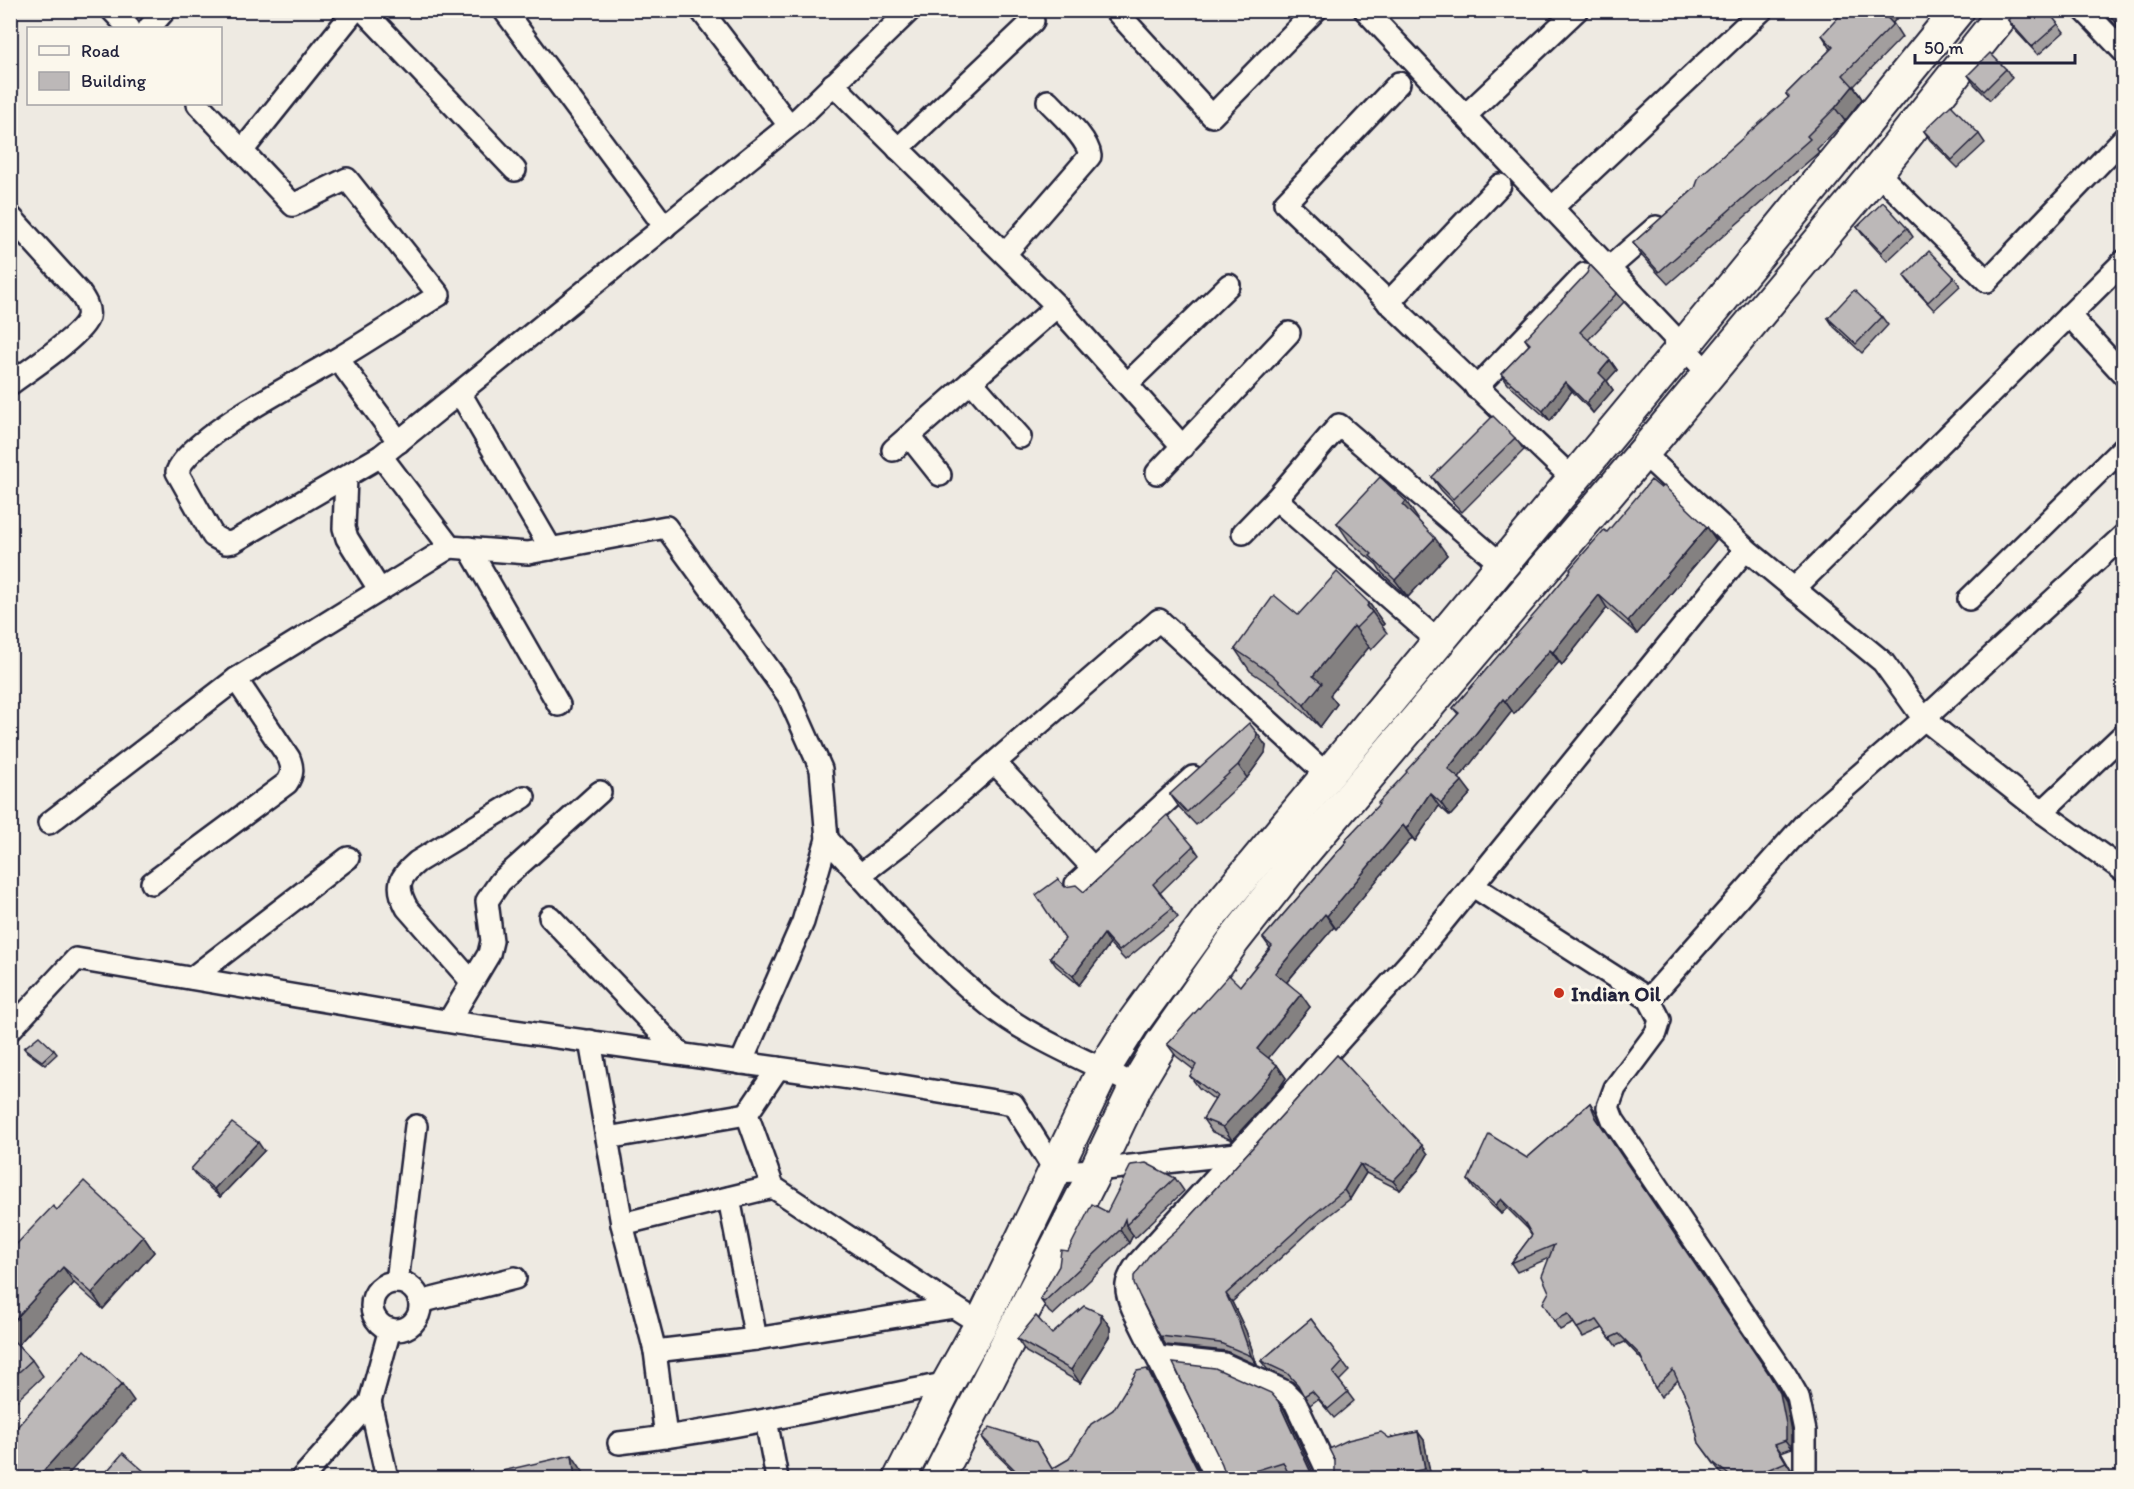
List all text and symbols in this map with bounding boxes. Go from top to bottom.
legend [27,27,222,105]
scale bar [1915,27,2076,65]
text: 50 m [1924,37,1964,59]
text: Road [81,40,120,62]
text: Building [81,70,147,92]
place label: Indian Oil [1571,981,1662,1006]
marker: Indian Oil [1552,986,1566,1000]

